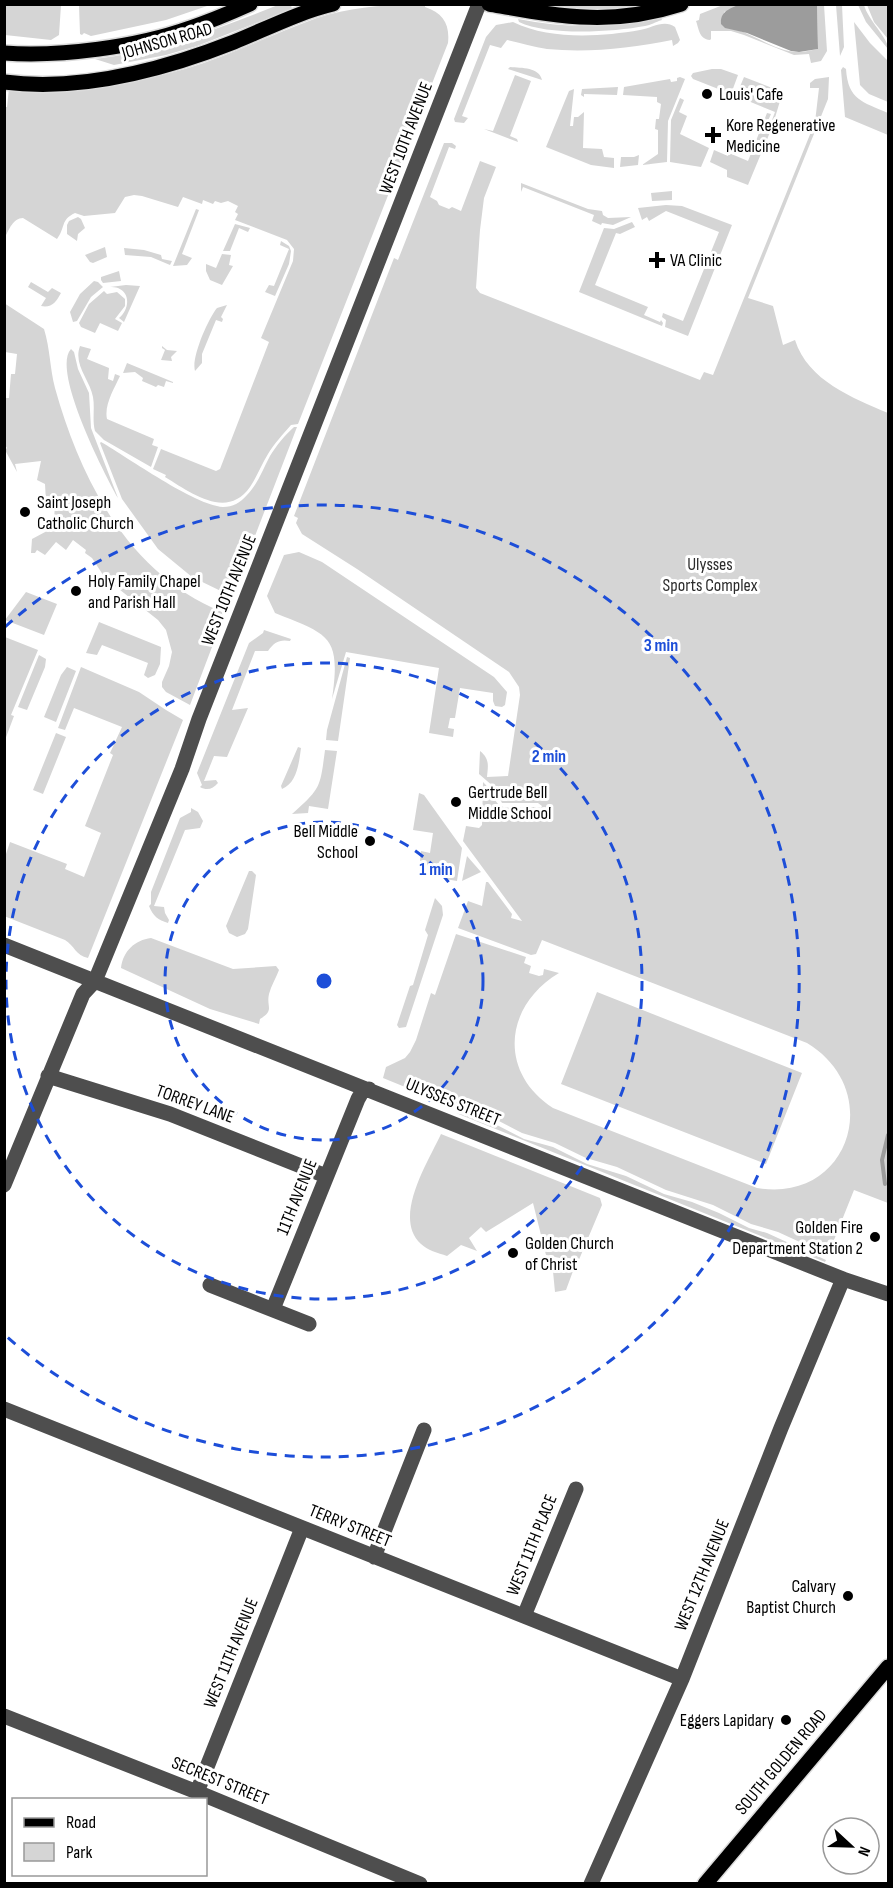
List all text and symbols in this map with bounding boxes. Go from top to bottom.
street label: JOHNSON ROAD [118,18,215,64]
street label: WEST 10TH AVENUE [375,79,437,197]
place label: Louis' Cafe [719,84,783,105]
marker: Louis' Cafe [700,87,714,101]
place label: Kore Regenerative Medicine [726,115,836,157]
marker: Kore Regenerative Medicine [704,126,722,144]
place label: VA Clinic [670,250,722,271]
marker: VA Clinic [648,251,666,269]
place label: Saint Joseph Catholic Church [37,492,134,534]
marker: Saint Joseph Catholic Church [18,505,32,519]
street label: WEST 10TH AVENUE [197,531,261,649]
park label: Ulysses Sports Complex [663,554,758,596]
place label: Holy Family Chapel and Parish Hall [88,571,201,613]
marker: Holy Family Chapel and Parish Hall [69,584,83,598]
text: 3 min [644,635,678,656]
text: 2 min [532,746,566,767]
place label: Gertrude Bell Middle School [468,782,551,824]
marker: Gertrude Bell Middle School [449,795,463,809]
place label: Bell Middle School [294,821,358,863]
marker: Bell Middle School [363,834,377,848]
text: 1 min [419,859,453,880]
centre of rings [314,971,334,991]
street label: ULYSSES STREET [403,1073,503,1131]
street label: TORREY LANE [153,1080,237,1128]
street label: 11TH AVENUE [272,1156,322,1238]
place label: Golden Fire Department Station 2 [732,1217,863,1259]
marker: Golden Fire Department Station 2 [868,1230,882,1244]
place label: Golden Church of Christ [525,1233,614,1275]
marker: Golden Church of Christ [506,1246,520,1260]
street label: WEST 11TH PLACE [502,1491,562,1599]
street label: TERRY STREET [306,1500,394,1552]
street label: WEST 12TH AVENUE [670,1516,734,1634]
place label: Calvary Baptist Church [746,1576,836,1618]
marker: Calvary Baptist Church [841,1589,855,1603]
street label: WEST 11TH AVENUE [199,1595,263,1711]
street label: SOUTH GOLDEN ROAD [731,1705,831,1819]
place label: Eggers Lapidary [680,1710,774,1731]
marker: Eggers Lapidary [779,1713,793,1727]
street label: SECREST STREET [169,1752,271,1810]
legend [12,1798,207,1876]
text: Road [66,1812,96,1833]
north arrow [821,1816,881,1876]
text: Park [66,1842,92,1863]
text: N [853,1844,874,1859]

